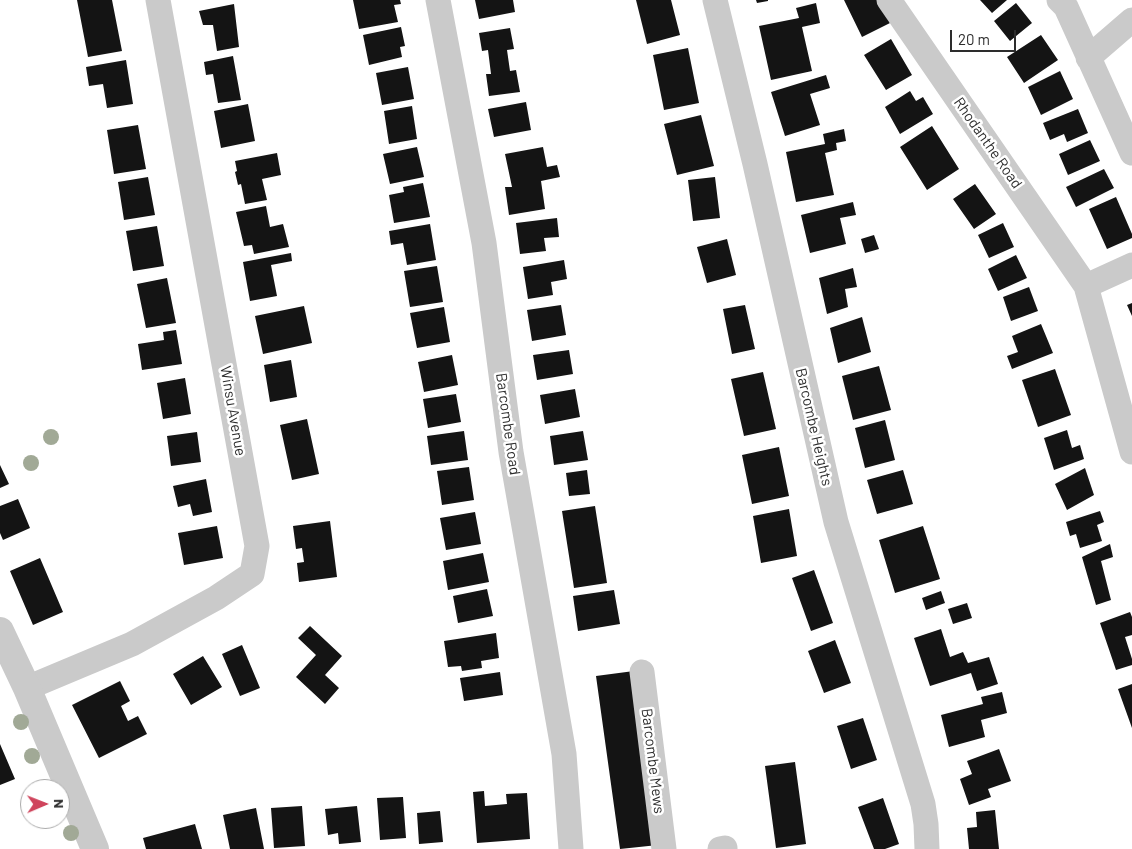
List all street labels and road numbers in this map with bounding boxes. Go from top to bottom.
street label: Rhodanthe Road [950,94,1026,192]
street label: Winsu Avenue [216,365,250,457]
street label: Barcombe Heights [792,366,836,488]
street label: Barcombe Road [492,372,524,476]
street label: Barcombe Mews [638,707,668,815]

